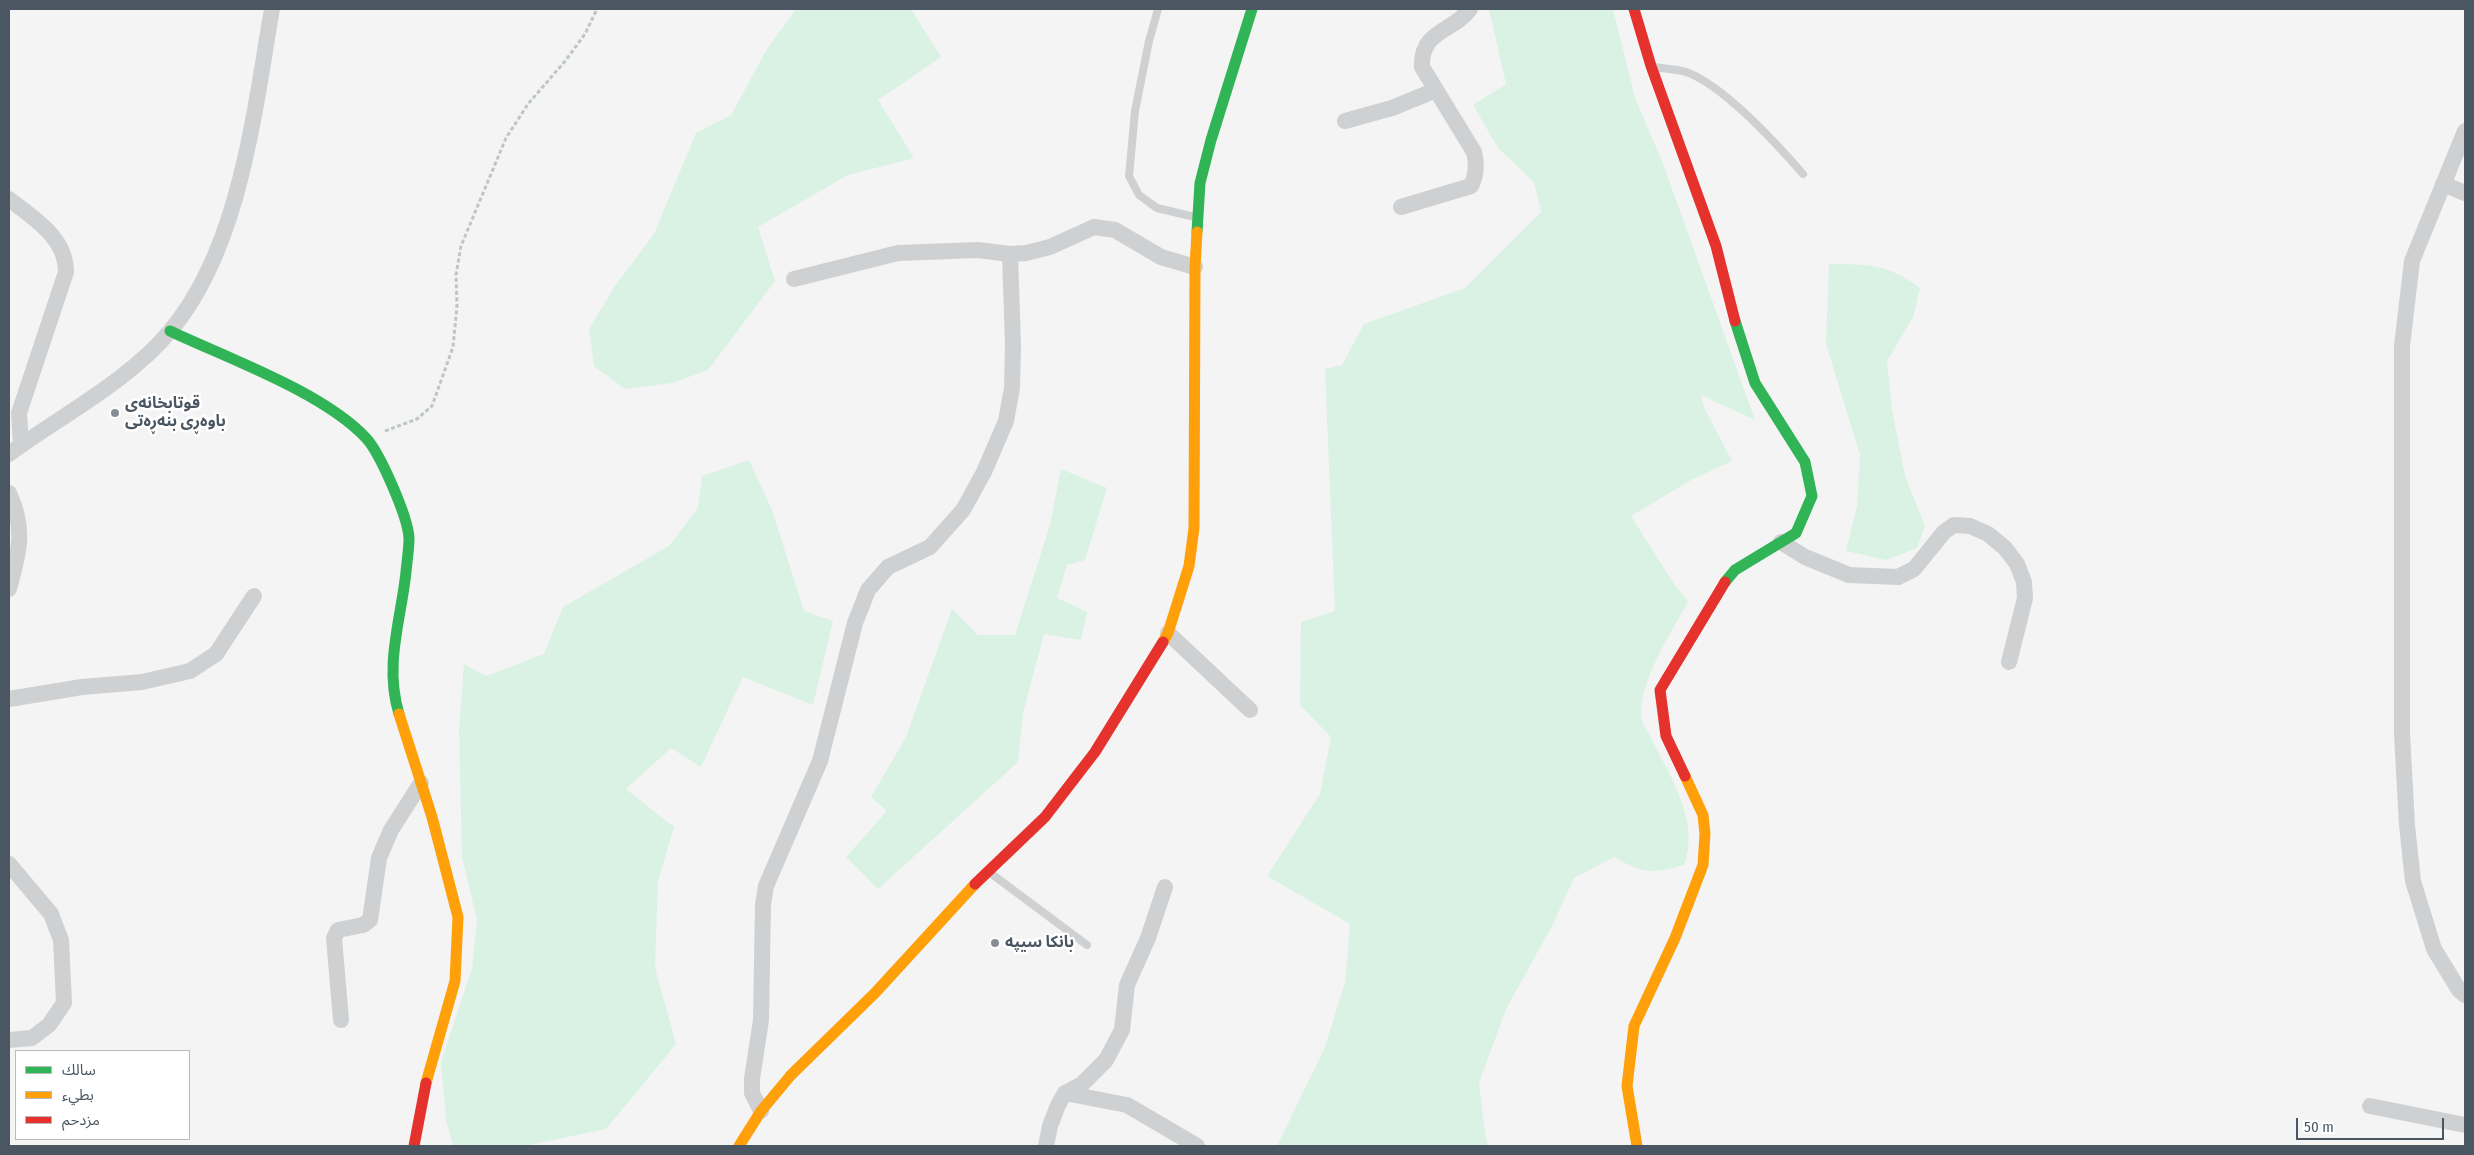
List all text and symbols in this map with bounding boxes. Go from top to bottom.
place label: قوتابخانەی باوەڕی بنەڕەتی [125,394,226,432]
marker: قوتابخانەی باوەڕی بنەڕەتی [109,407,121,419]
place label: بانکا سیپە [1005,933,1074,953]
marker: بانکا سیپە [989,937,1001,949]
legend [15,1050,190,1140]
text: سالك [62,1061,96,1079]
text: بطيء [62,1086,94,1104]
scale bar [2299,1108,2446,1140]
text: مزدحم [62,1111,100,1129]
text: 50 m [2304,1118,2334,1136]

